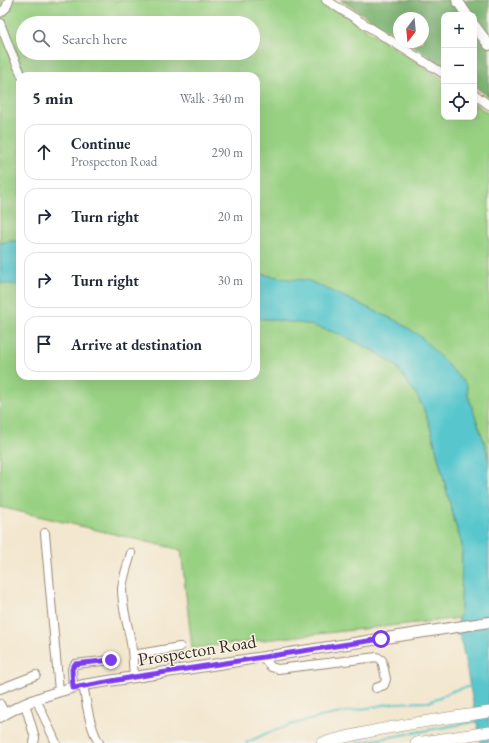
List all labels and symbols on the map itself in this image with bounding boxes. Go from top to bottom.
north arrow [393,12,429,48]
street label: Prospecton Road [136,629,259,671]
route start [372,630,390,648]
route end [102,651,120,669]

